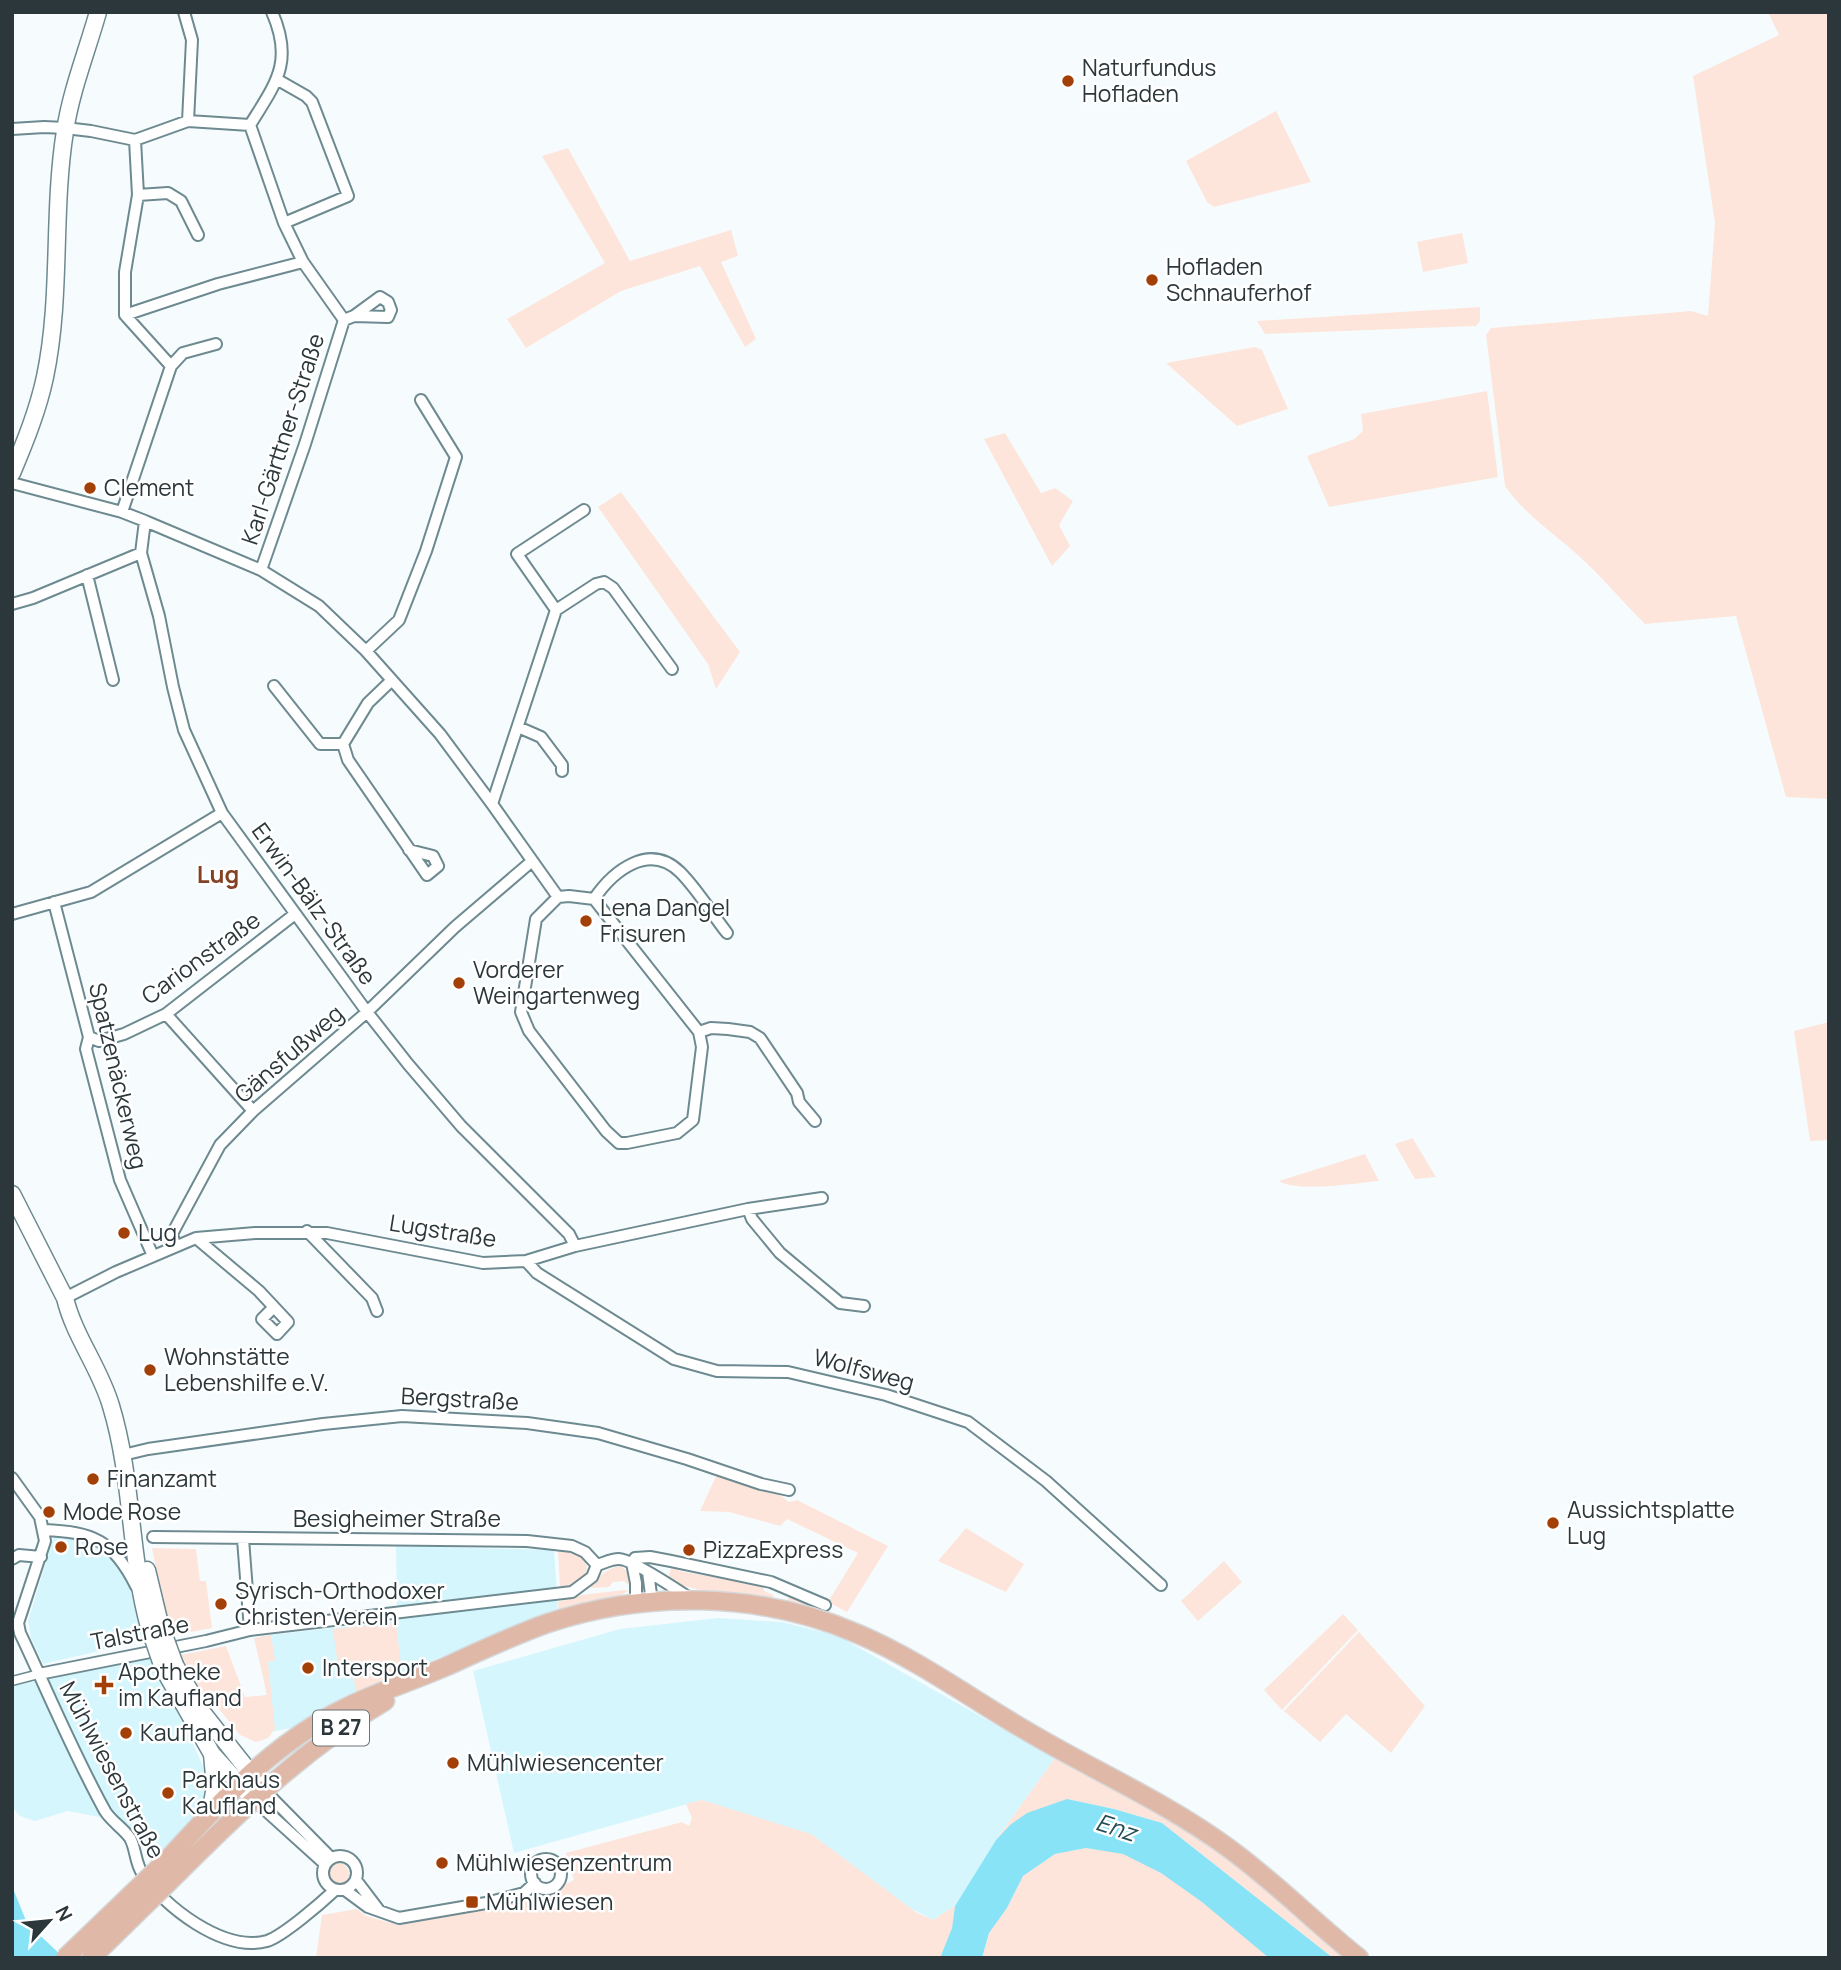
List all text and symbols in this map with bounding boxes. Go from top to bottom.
place label: Naturfundus Hofladen [1082,51,1216,109]
marker: Naturfundus Hofladen [1060,73,1076,89]
place label: Hofladen Schnauferhof [1166,250,1312,308]
marker: Hofladen Schnauferhof [1144,272,1160,288]
street label: Karl-Gärttner-Straße [233,329,331,548]
place label: Clement [104,471,194,503]
marker: Clement [82,480,98,496]
street label: Erwin-Bälz-Straße [245,816,384,991]
district label: Lug [197,857,239,890]
place label: Lena Dangel Frisuren [600,891,730,949]
street label: Carionstraße [135,903,266,1011]
marker: Lena Dangel Frisuren [578,913,594,929]
place label: Vorderer Weingartenweg [473,953,640,1011]
marker: Vorderer Weingartenweg [451,975,467,991]
street label: Spatzenäckerweg [82,979,156,1172]
street label: Gänsfußweg [227,997,350,1109]
street label: Lugstraße [387,1206,499,1254]
place label: Lug [138,1216,177,1248]
marker: Lug [116,1225,132,1241]
place label: Wohnstätte Lebenshilfe e.V. [164,1340,329,1398]
street label: Wolfsweg [810,1340,918,1398]
marker: Wohnstätte Lebenshilfe e.V. [142,1362,158,1378]
street label: Bergstraße [400,1379,520,1417]
place label: Finanzamt [107,1462,217,1494]
marker: Finanzamt [85,1471,101,1487]
place label: Aussichtsplatte Lug [1567,1493,1735,1551]
place label: Mode Rose [63,1495,181,1527]
street label: Besigheimer Straße [293,1502,501,1534]
marker: Mode Rose [41,1504,57,1520]
marker: Aussichtsplatte Lug [1545,1515,1561,1531]
place label: Rose [75,1530,129,1562]
place label: PizzaExpress [703,1533,843,1565]
marker: Rose [53,1539,69,1555]
marker: PizzaExpress [681,1542,697,1558]
place label: Syrisch-Orthodoxer Christen Verein [235,1574,445,1632]
marker: Syrisch-Orthodoxer Christen Verein [213,1596,229,1612]
street label: Talstraße [88,1607,192,1657]
place label: Intersport [322,1651,428,1683]
place label: Apotheke im Kaufland [118,1655,242,1713]
marker: Intersport [300,1660,316,1676]
street label: Mühlwiesenstraße [53,1675,173,1864]
marker: Apotheke im Kaufland [96,1677,112,1693]
road number: B 27 [313,1710,369,1746]
place label: Kaufland [140,1716,234,1748]
marker: Kaufland [118,1725,134,1741]
place label: Mühlwiesencenter [467,1746,664,1778]
marker: Mühlwiesencenter [445,1755,461,1771]
place label: Parkhaus Kaufland [182,1763,280,1821]
marker: Parkhaus Kaufland [160,1785,176,1801]
water label: Enz [1092,1805,1143,1849]
place label: Mühlwiesenzentrum [456,1846,672,1878]
marker: Mühlwiesenzentrum [434,1855,450,1871]
place label: Mühlwiesen [486,1885,613,1917]
north arrow [14,1886,84,1956]
marker: Mühlwiesen [464,1894,480,1910]
text: N [49,1901,79,1925]

